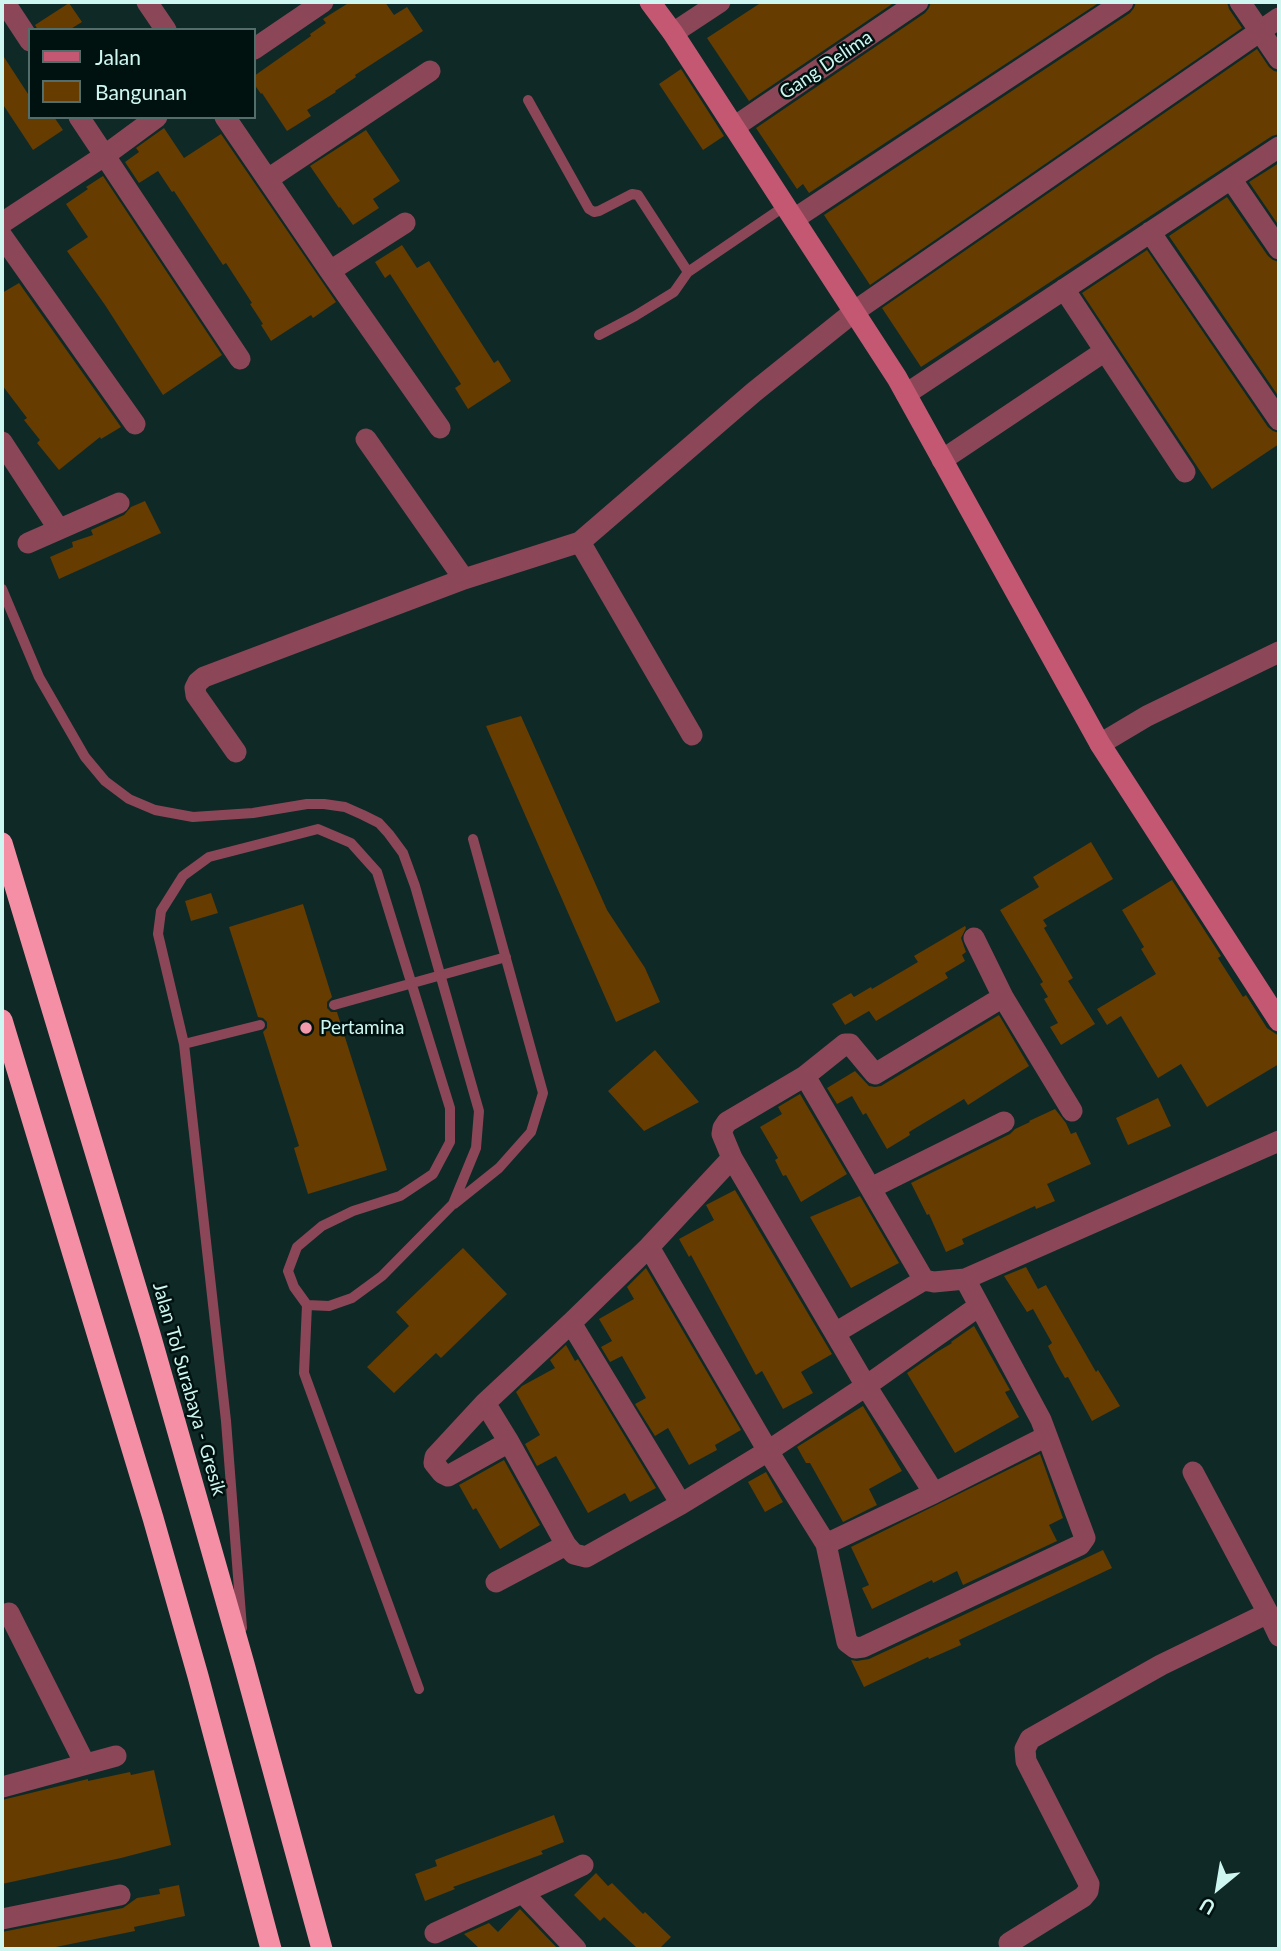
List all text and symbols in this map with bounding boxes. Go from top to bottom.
street label: Gang Delima [775,26,877,104]
legend [28,28,256,119]
text: Jalan [95,44,141,69]
text: Bangunan [95,79,187,104]
place label: Pertamina [320,1017,404,1039]
marker: Pertamina [298,1020,314,1036]
street label: Jalan Tol Surabaya - Gresik [148,1280,230,1498]
north arrow [1183,1853,1253,1923]
text: U [1195,1893,1219,1920]

